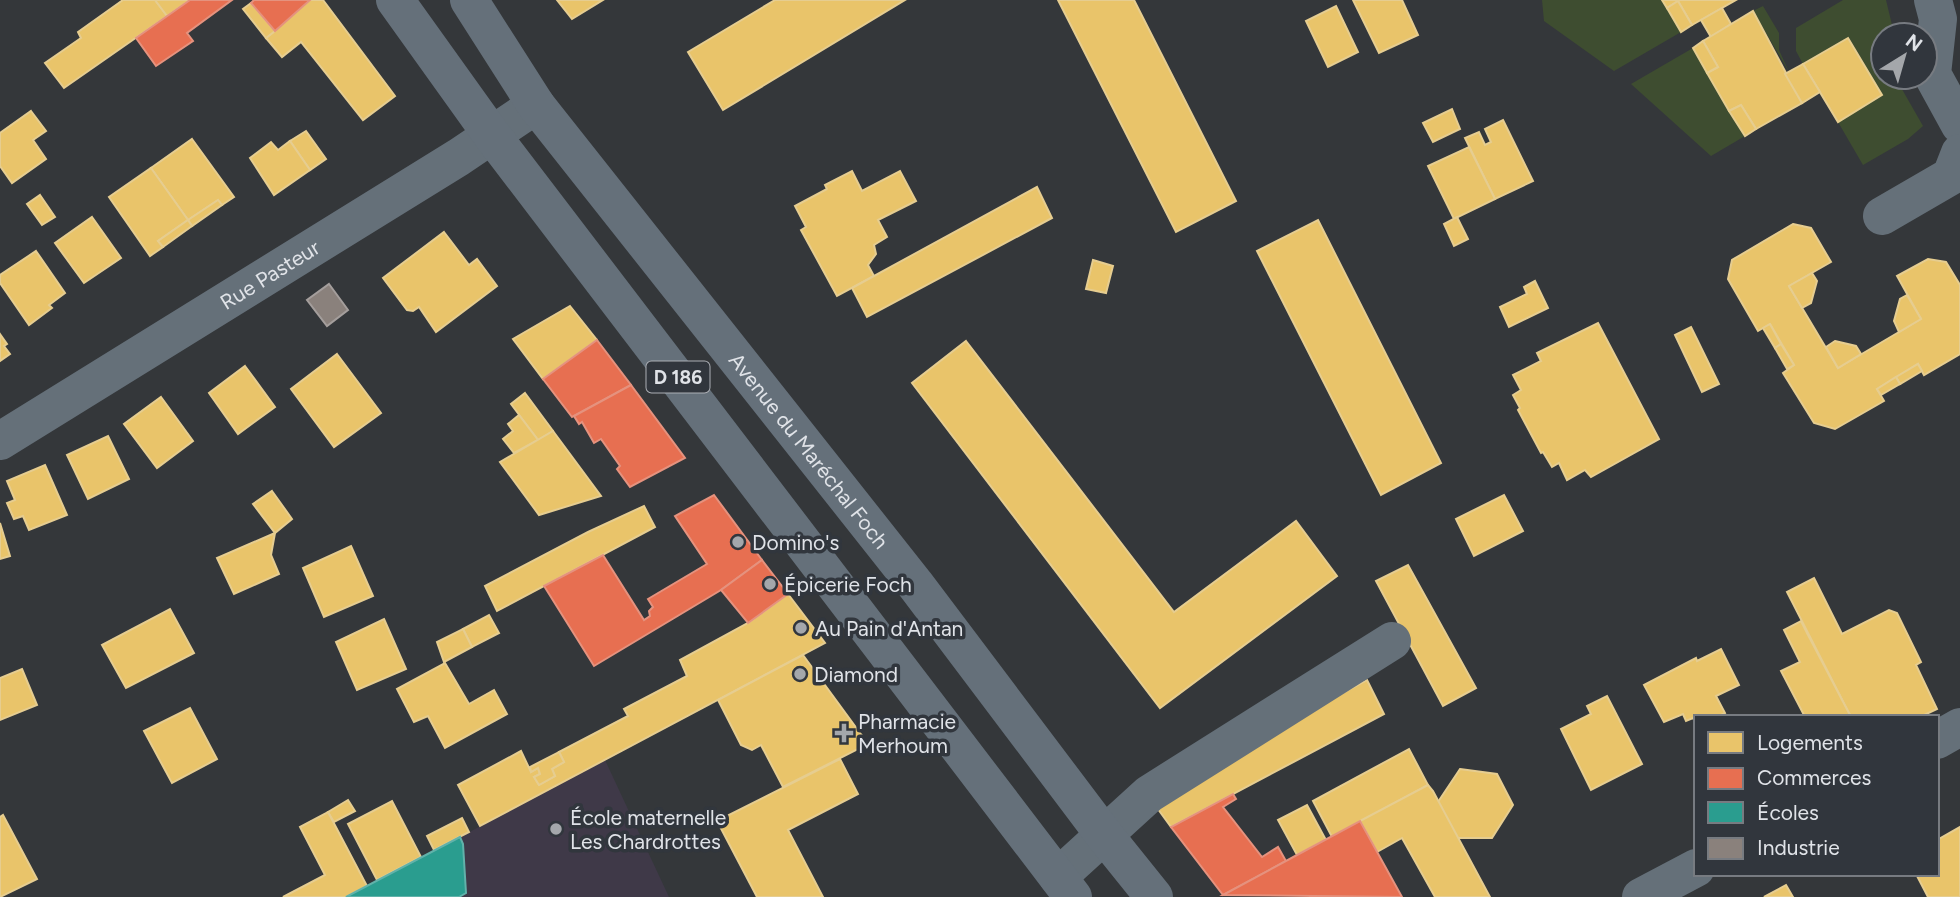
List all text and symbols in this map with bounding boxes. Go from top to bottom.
north arrow [1869,21,1939,91]
text: N [1901,29,1927,56]
street label: Rue Pasteur [215,234,324,314]
street label: Avenue du Maréchal Foch [724,347,894,553]
road number: D 186 [646,362,710,392]
place label: Domino's [752,530,839,555]
marker: Domino's [730,534,746,550]
place label: Épicerie Foch [784,572,912,597]
marker: Épicerie Foch [762,576,778,592]
place label: Au Pain d'Antan [815,616,963,641]
marker: Au Pain d'Antan [793,620,809,636]
place label: Diamond [814,662,898,687]
marker: Diamond [792,666,808,682]
place label: Pharmacie Merhoum [858,709,956,758]
legend [1694,715,1939,876]
marker: Pharmacie Merhoum [836,725,852,741]
text: Logements [1757,730,1863,755]
text: Commerces [1757,765,1871,790]
text: Écoles [1757,800,1819,825]
place label: École maternelle Les Chardrottes [570,805,726,854]
marker: École maternelle Les Chardrottes [548,821,564,837]
text: Industrie [1757,835,1840,860]

